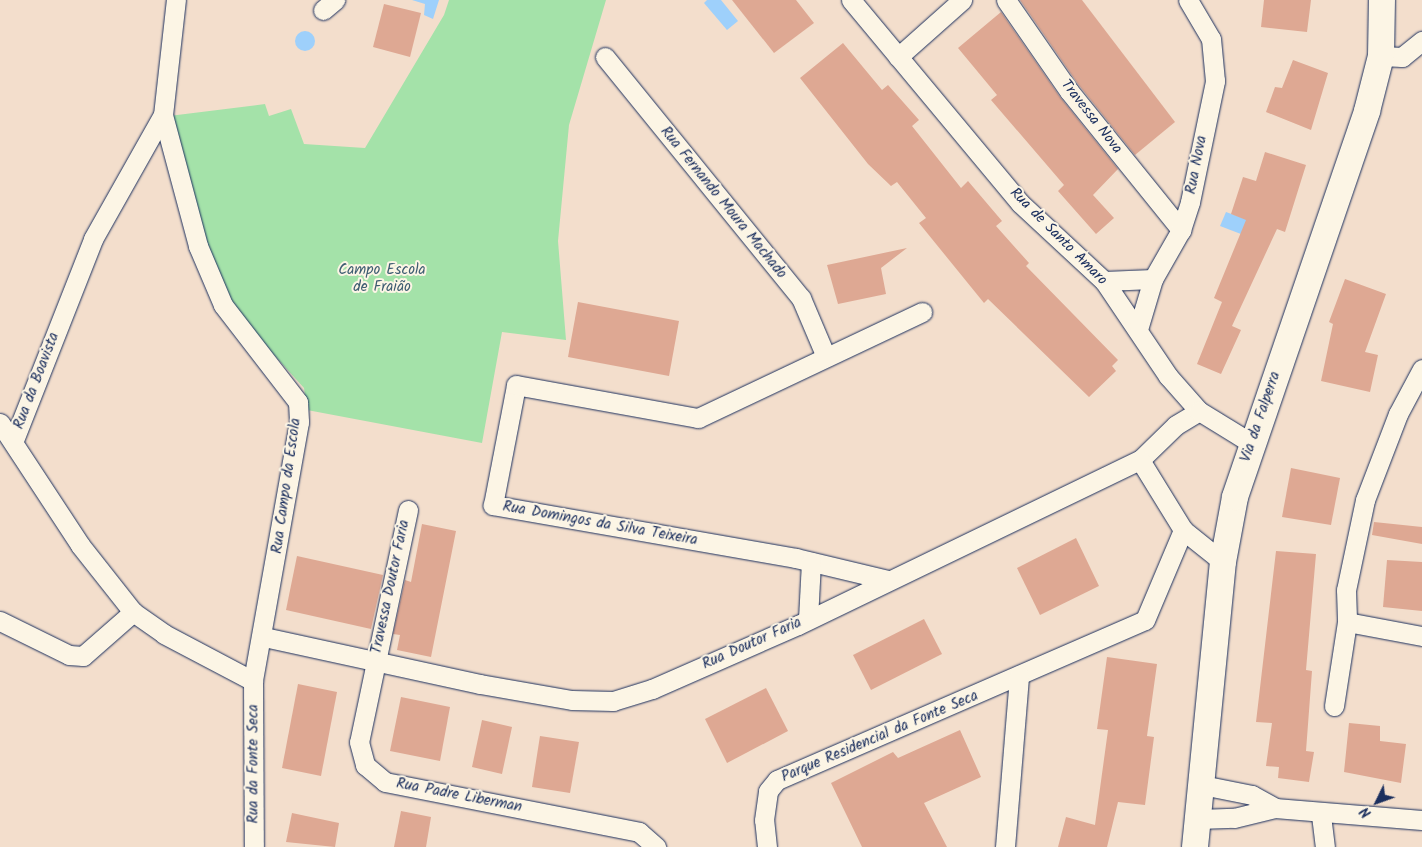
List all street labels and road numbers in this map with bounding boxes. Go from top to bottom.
street label: Travessa Nova [1056,76,1126,158]
street label: Rua Fernando Moura Machado [656,123,790,283]
street label: Rua Nova [1183,134,1211,196]
street label: Rua de Santo Amaro [1005,184,1111,290]
street label: Rua da Boavista [10,330,64,432]
street label: Via da Falperra [1237,369,1285,465]
street label: Rua Campo da Escola [269,417,305,555]
street label: Rua Domingos da Silva Teixeira [501,498,699,550]
street label: Travessa Doutor Faria [368,518,414,656]
street label: Rua Doutor Faria [700,614,804,674]
street label: Parque Residencial da Fonte Seca [779,687,981,787]
street label: Rua da Fonte Seca [245,704,263,824]
street label: Rua Padre Liberman [395,775,523,817]

